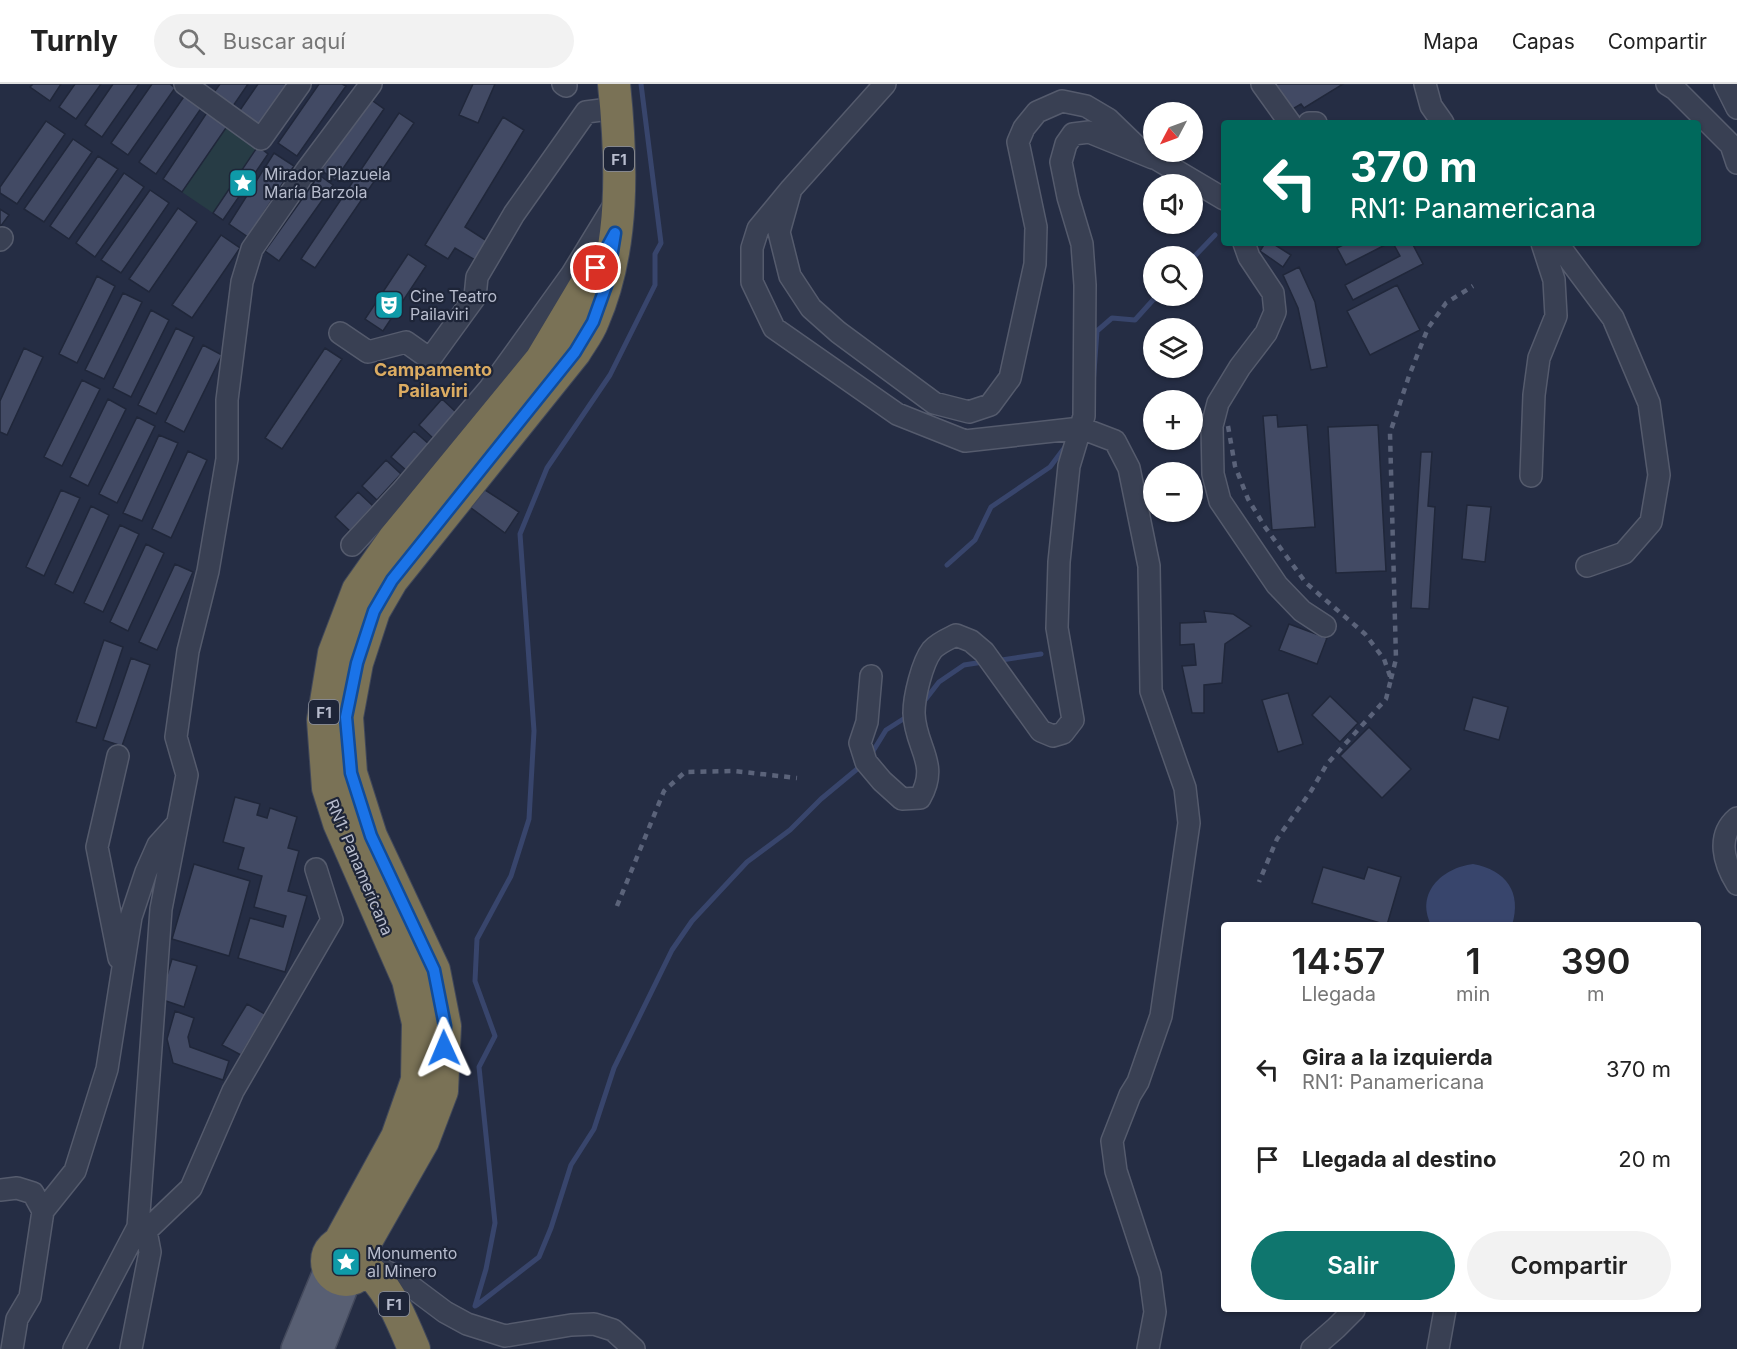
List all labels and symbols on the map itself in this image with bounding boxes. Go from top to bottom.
north arrow [1143,102,1203,162]
road number: F1 [604,147,634,171]
place label: Mirador Plazuela María Barzola [264,164,391,202]
place icon: Mirador Plazuela María Barzola [227,167,259,199]
pin [570,242,621,293]
place label: Cine Teatro Pailaviri [410,286,497,324]
theatre icon: Cine Teatro Pailaviri [373,289,405,321]
district label: Campamento Pailaviri [374,359,492,401]
road number: F1 [309,700,339,724]
street label: RN1: Panamericana [322,796,398,938]
position arrow [412,1016,476,1080]
place label: Monumento al Minero [367,1243,457,1281]
place icon: Monumento al Minero [330,1246,362,1278]
road number: F1 [379,1292,409,1316]

